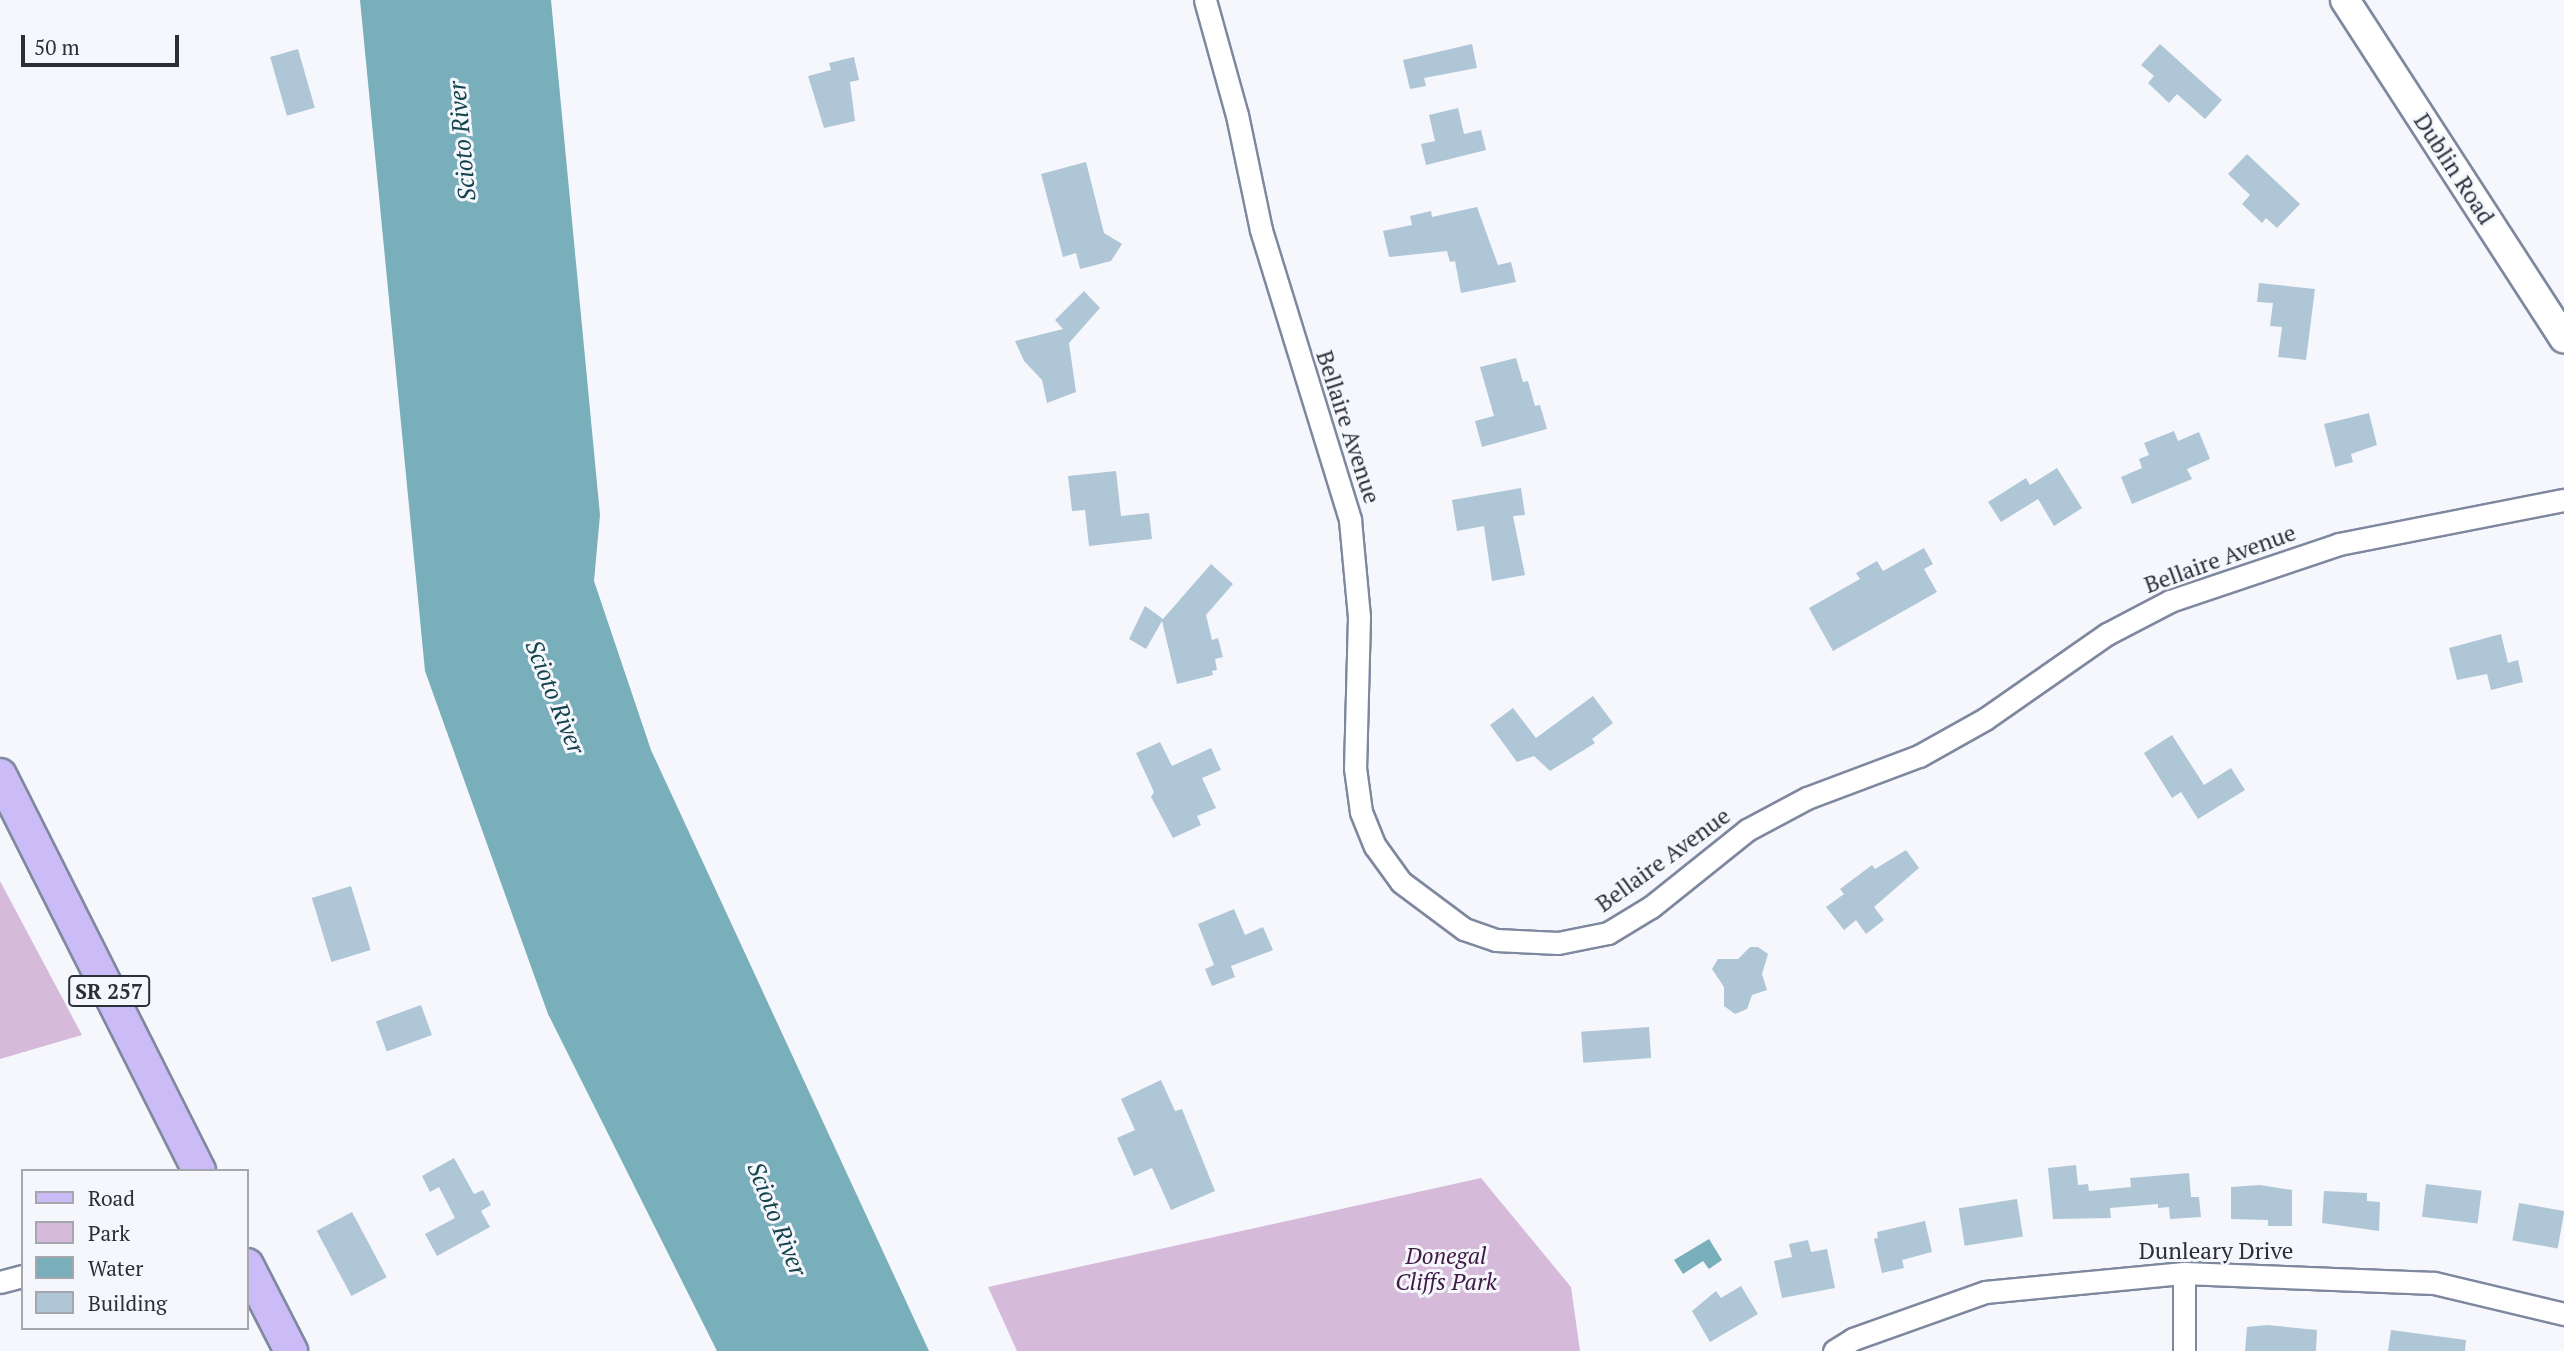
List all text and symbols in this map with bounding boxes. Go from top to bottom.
scale bar [24,21,182,65]
text: 50 m [34,33,80,61]
water label: Scioto River [442,80,482,202]
street label: Dublin Road [2408,108,2500,230]
street label: Bellaire Avenue [1310,347,1386,507]
street label: Bellaire Avenue [2140,519,2300,599]
water label: Scioto River [519,636,591,758]
street label: Bellaire Avenue [1590,802,1736,918]
road number: SR 257 [67,974,151,1009]
water label: Scioto River [741,1158,813,1280]
legend [21,1169,248,1330]
text: Road [88,1184,135,1212]
text: Park [88,1219,130,1247]
street label: Dunleary Drive [2139,1237,2293,1265]
park label: Donegal Cliffs Park [1395,1242,1497,1296]
text: Water [88,1254,143,1282]
text: Building [88,1289,167,1317]

